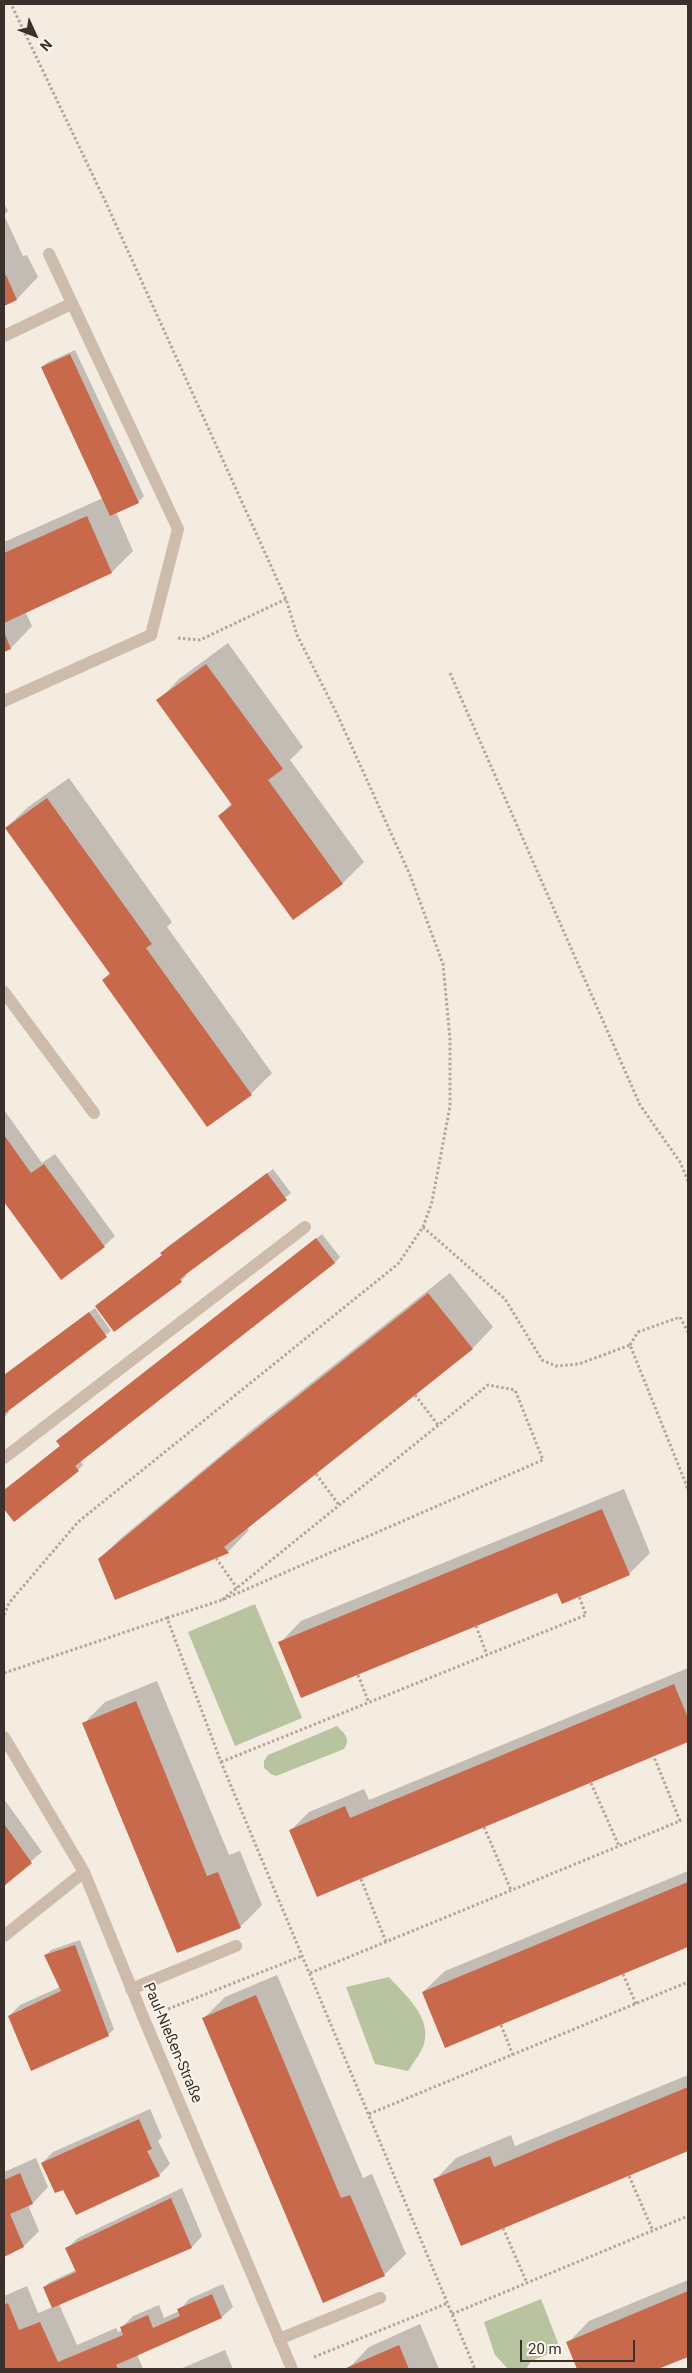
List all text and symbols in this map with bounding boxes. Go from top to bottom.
north arrow [10,10,60,60]
text: N [37,36,55,54]
street label: Paul-Nießen-Straße [139,1980,205,2106]
scale bar [522,2330,637,2362]
text: 20 m [528,2340,562,2358]

